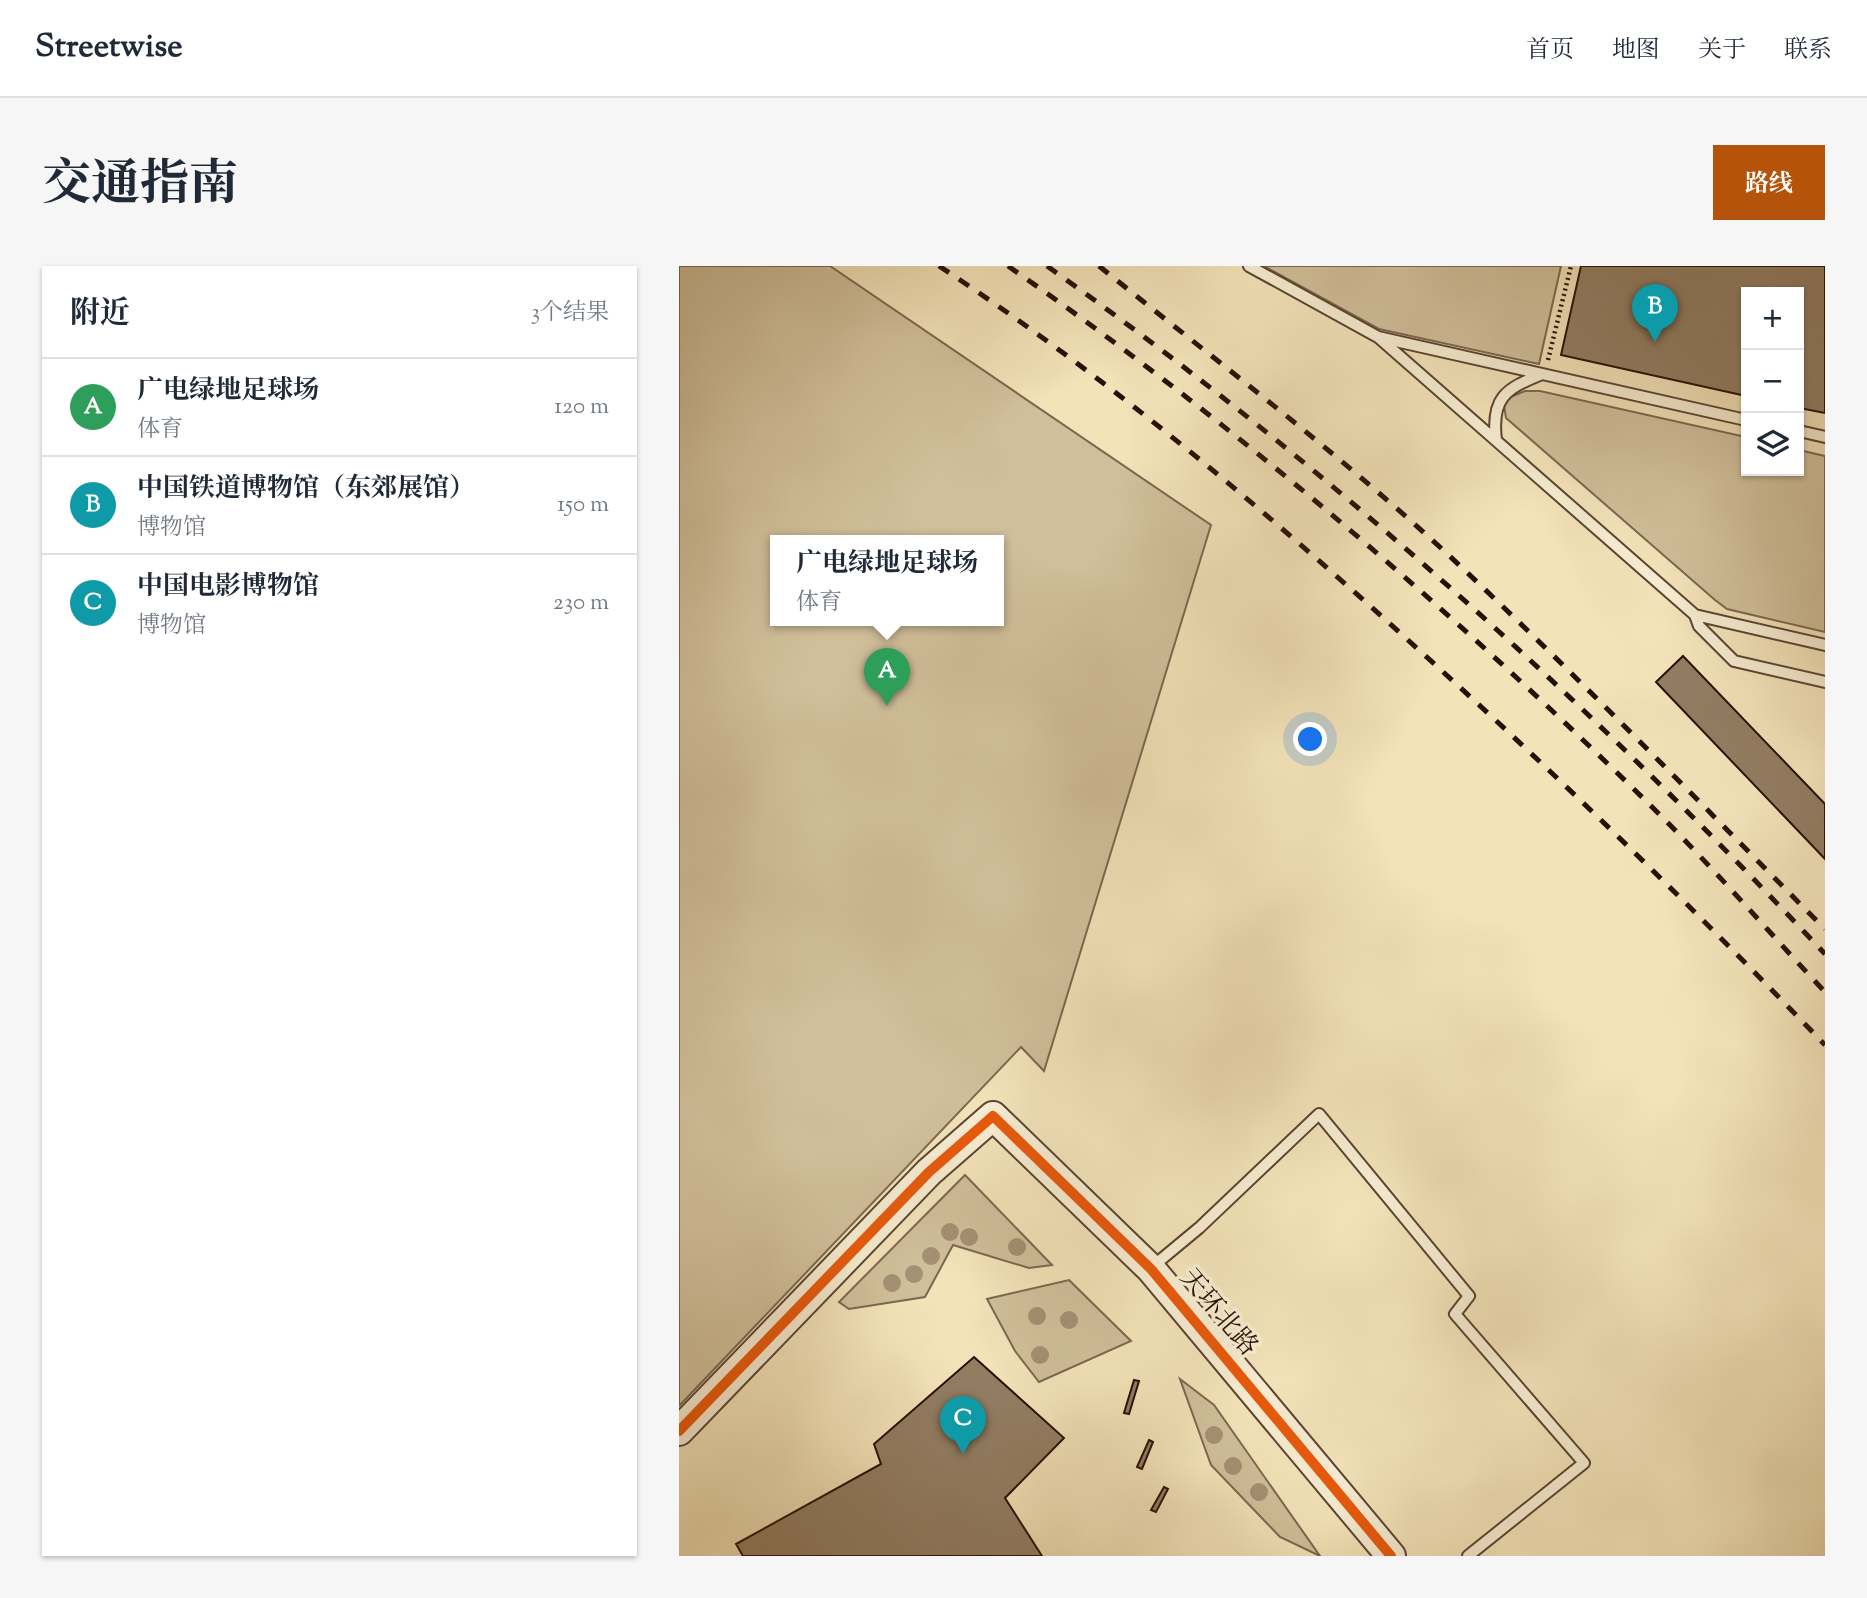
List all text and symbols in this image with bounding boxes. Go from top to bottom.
text: Streetwise [35,24,183,72]
text: 首页 [1526,34,1574,68]
text: 地图 [1612,34,1660,68]
text: 关于 [1698,34,1746,68]
text: 联系 [1784,34,1832,68]
button: 路线 [1713,145,1825,220]
text: 交通指南 [42,152,238,222]
pin: B [1632,284,1678,342]
map controls [1741,287,1804,476]
button: + [1741,287,1804,350]
text: 附近 [70,293,130,336]
text: 3个结果 [531,297,609,330]
button: − [1741,350,1804,413]
text: 广电绿地足球场 [137,373,319,410]
text: A [84,391,102,424]
text: 120 m [554,391,609,424]
button: layers [1741,413,1804,476]
text: 体育 [137,414,183,447]
text: 中国铁道博物馆（东郊展馆） [137,471,475,508]
text: B [86,489,100,522]
text: 150 m [557,489,609,522]
text: 博物馆 [137,512,206,545]
popup [770,535,1004,626]
text: 广电绿地足球场 [796,546,978,583]
text: 中国电影博物馆 [137,569,319,606]
text: C [84,587,102,620]
text: 230 m [553,587,609,620]
text: 体育 [796,587,842,620]
text: 博物馆 [137,610,206,643]
pin: A [864,648,910,706]
your location [1293,722,1327,756]
street label: 天环北路 [1170,1261,1266,1365]
pin: C [940,1396,986,1454]

